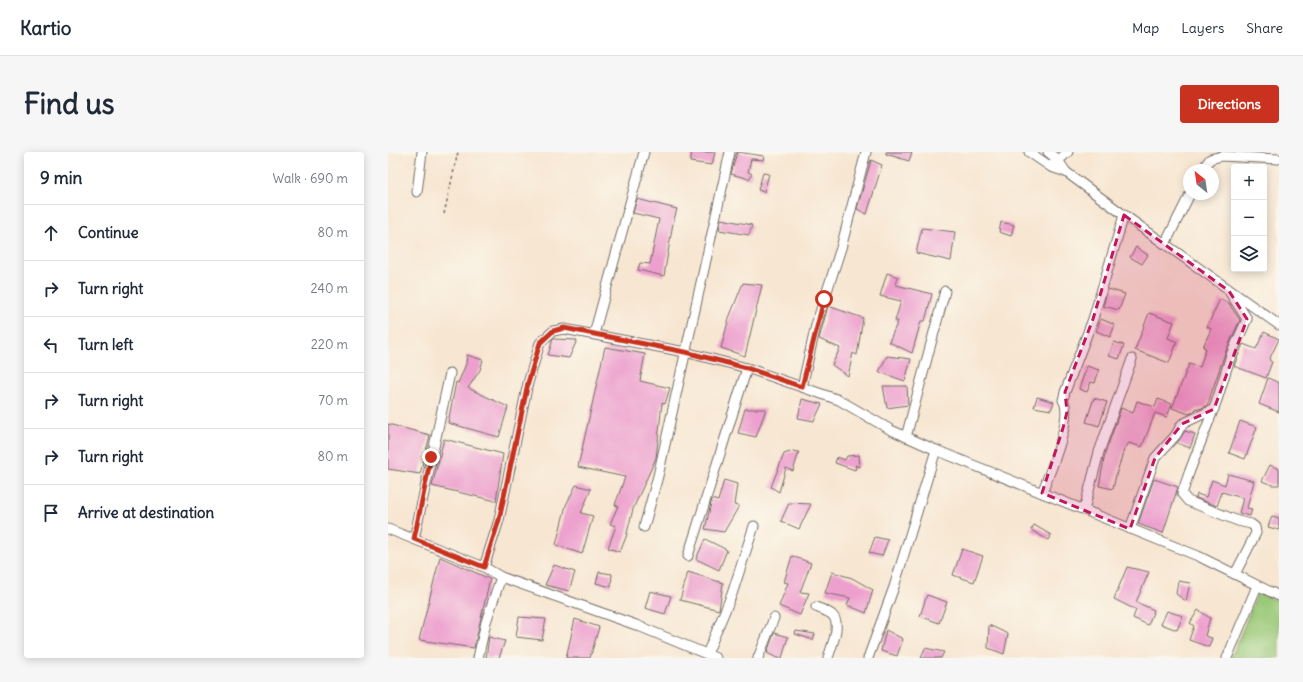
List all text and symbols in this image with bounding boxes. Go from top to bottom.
text: Kartio [20,16,72,40]
text: Map [1132,19,1159,37]
text: Layers [1181,19,1224,37]
text: Share [1246,19,1283,37]
button: Directions [1180,85,1279,123]
text: Find us [24,86,115,122]
north arrow [1183,164,1219,200]
map controls [1231,164,1267,272]
button: + [1231,164,1267,200]
text: 9 min [40,167,82,189]
text: Walk · 690 m [273,170,348,187]
button: − [1231,200,1267,236]
icon: ahead [40,222,62,244]
text: Continue [78,223,139,242]
text: 80 m [317,224,348,241]
button: layers [1231,236,1267,272]
icon: right [40,278,62,300]
text: Turn right [78,279,143,298]
text: 240 m [311,280,348,297]
route start [815,290,833,308]
icon: left [40,334,62,356]
text: Turn left [78,335,133,354]
text: 220 m [311,336,348,353]
icon: right [40,390,62,412]
text: Turn right [78,391,143,410]
text: 70 m [319,392,348,409]
icon: right [40,446,62,468]
text: Turn right [78,447,143,466]
text: 80 m [317,448,348,465]
route end [422,448,440,466]
icon: arrive [40,502,62,524]
text: Arrive at destination [78,503,214,522]

